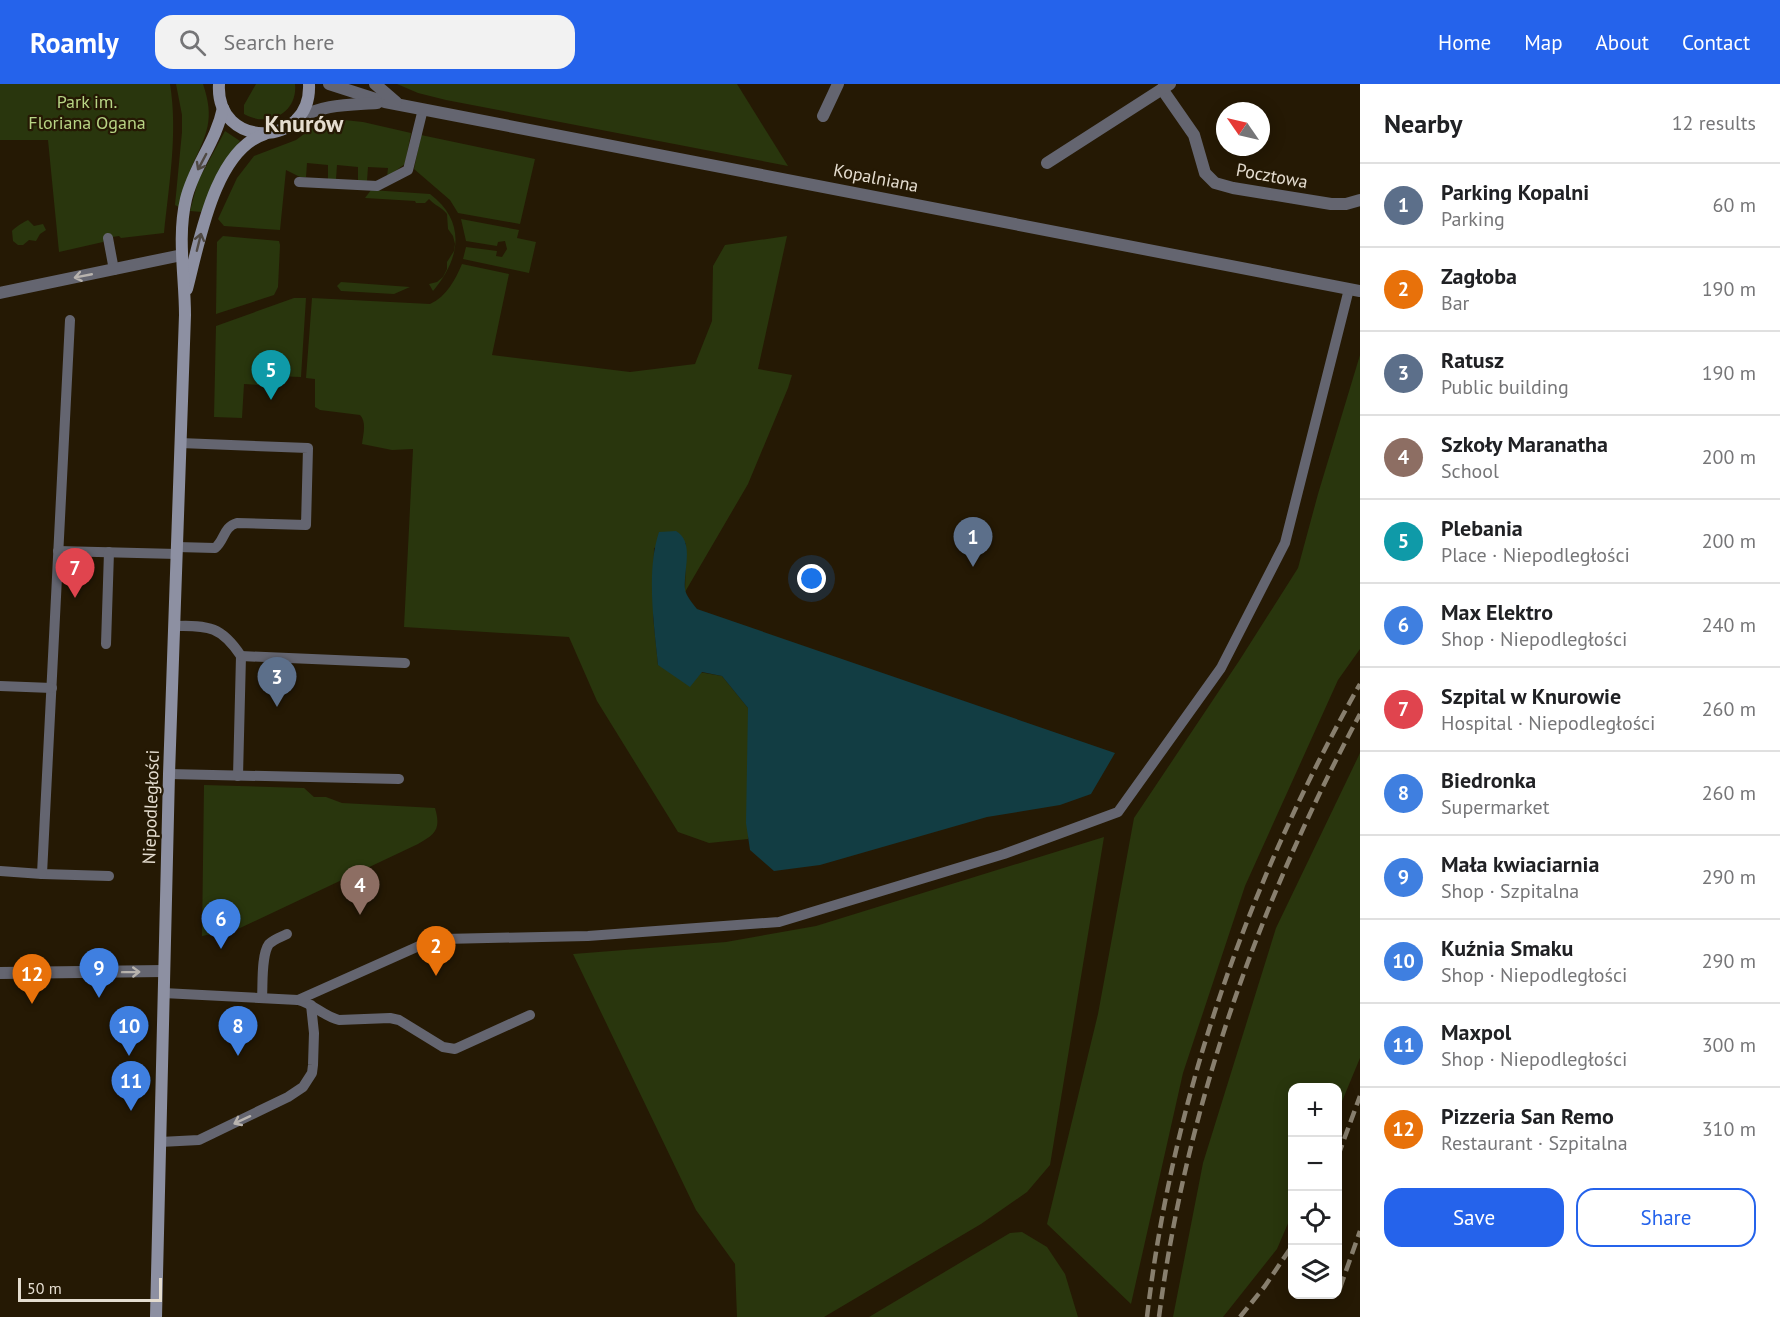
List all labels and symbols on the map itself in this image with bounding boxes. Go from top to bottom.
park label: Park im. Floriana Ogana [28,90,146,134]
north arrow [1216,102,1270,156]
district label: Knurów [265,108,344,139]
one-way arrow [195,153,207,171]
street label: Kopalniana [832,158,921,197]
street label: Pocztowa [1234,158,1310,193]
one-way arrow [194,233,206,252]
one-way arrow [74,271,94,282]
pin: 5 [252,350,290,400]
pin: 1 [954,518,992,567]
pin: 7 [56,548,94,598]
your location [797,564,826,593]
pin: 3 [258,658,296,707]
street label: Niepodległości [137,749,164,865]
pin: 4 [340,866,380,915]
pin: 6 [202,900,240,949]
pin: 2 [416,926,456,976]
pin: 9 [80,948,118,998]
pin: 12 [12,954,51,1004]
one-way arrow [120,966,140,977]
pin: 10 [110,1006,148,1056]
pin: 8 [218,1006,258,1056]
pin: 11 [112,1062,150,1111]
one-way arrow [234,1115,252,1127]
scale bar [18,1275,162,1302]

